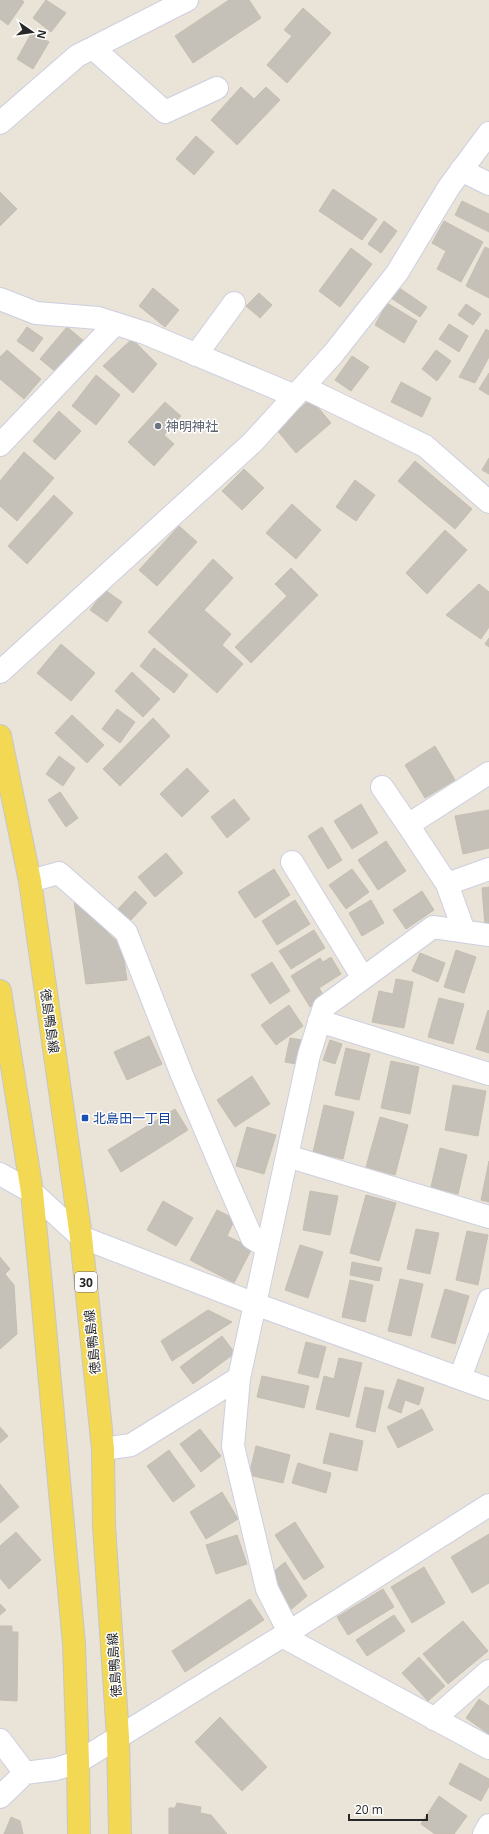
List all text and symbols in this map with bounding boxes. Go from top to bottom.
north arrow [12,12,52,52]
text: N [34,28,51,40]
place label: 神明神社 [166,417,218,435]
marker: 神明神社 [153,421,163,431]
street label: 徳島鴨島線 [37,988,63,1054]
place label: 北島田一丁目 [93,1109,171,1127]
marker: 北島田一丁目 [80,1113,90,1123]
road number: 30 [75,1272,97,1292]
street label: 徳島鴨島線 [80,1309,104,1375]
street label: 徳島鴨島線 [103,1632,125,1698]
scale bar [349,1796,427,1822]
text: 20 m [355,1801,383,1818]

